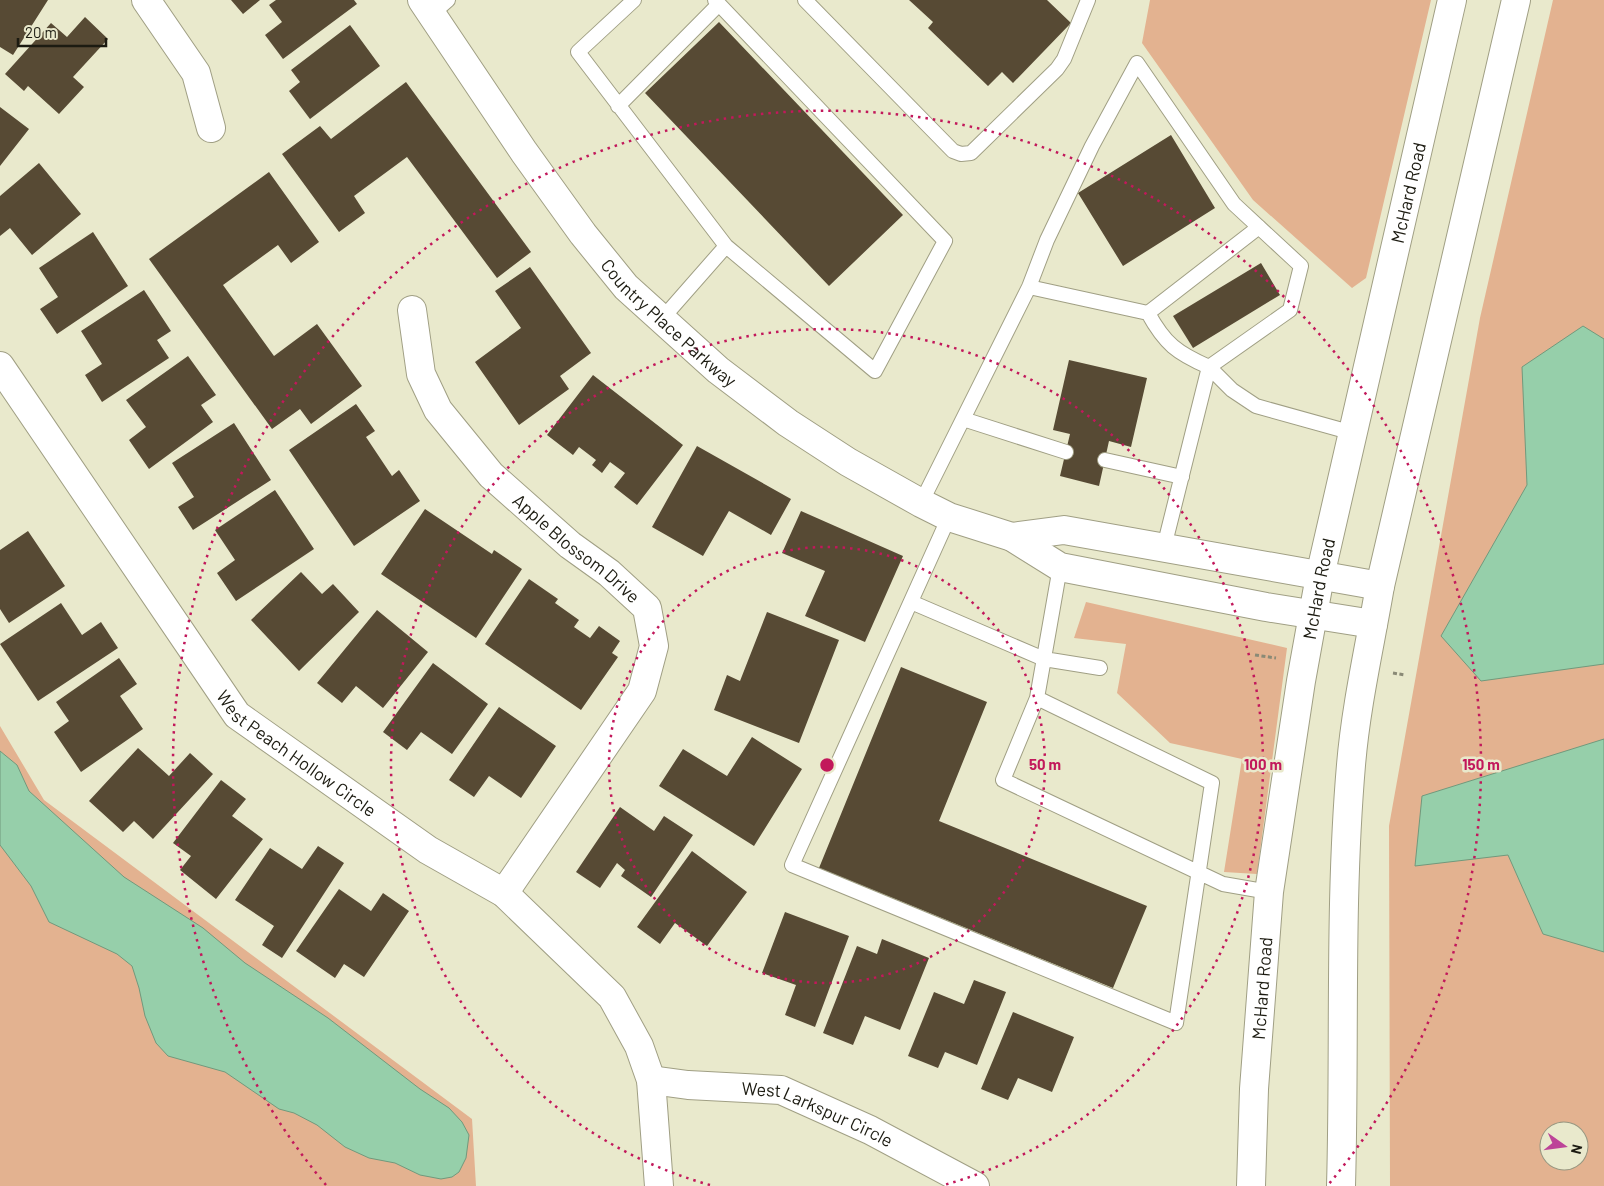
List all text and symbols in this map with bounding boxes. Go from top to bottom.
scale bar [18,15,105,47]
text: 20 m [25,23,57,41]
street label: McHard Road [1386,140,1430,245]
street label: Country Place Parkway [597,254,741,391]
street label: Apple Blossom Drive [509,489,645,607]
street label: McHard Road [1298,536,1339,641]
street label: West Peach Hollow Circle [212,686,381,821]
text: 50 m [1029,755,1061,773]
text: 100 m [1244,755,1282,773]
text: 150 m [1462,755,1500,773]
centre of rings [818,756,836,774]
street label: McHard Road [1247,936,1277,1041]
street label: West Larkspur Circle [741,1077,897,1151]
north arrow [1539,1121,1589,1171]
text: N [1568,1143,1586,1156]

